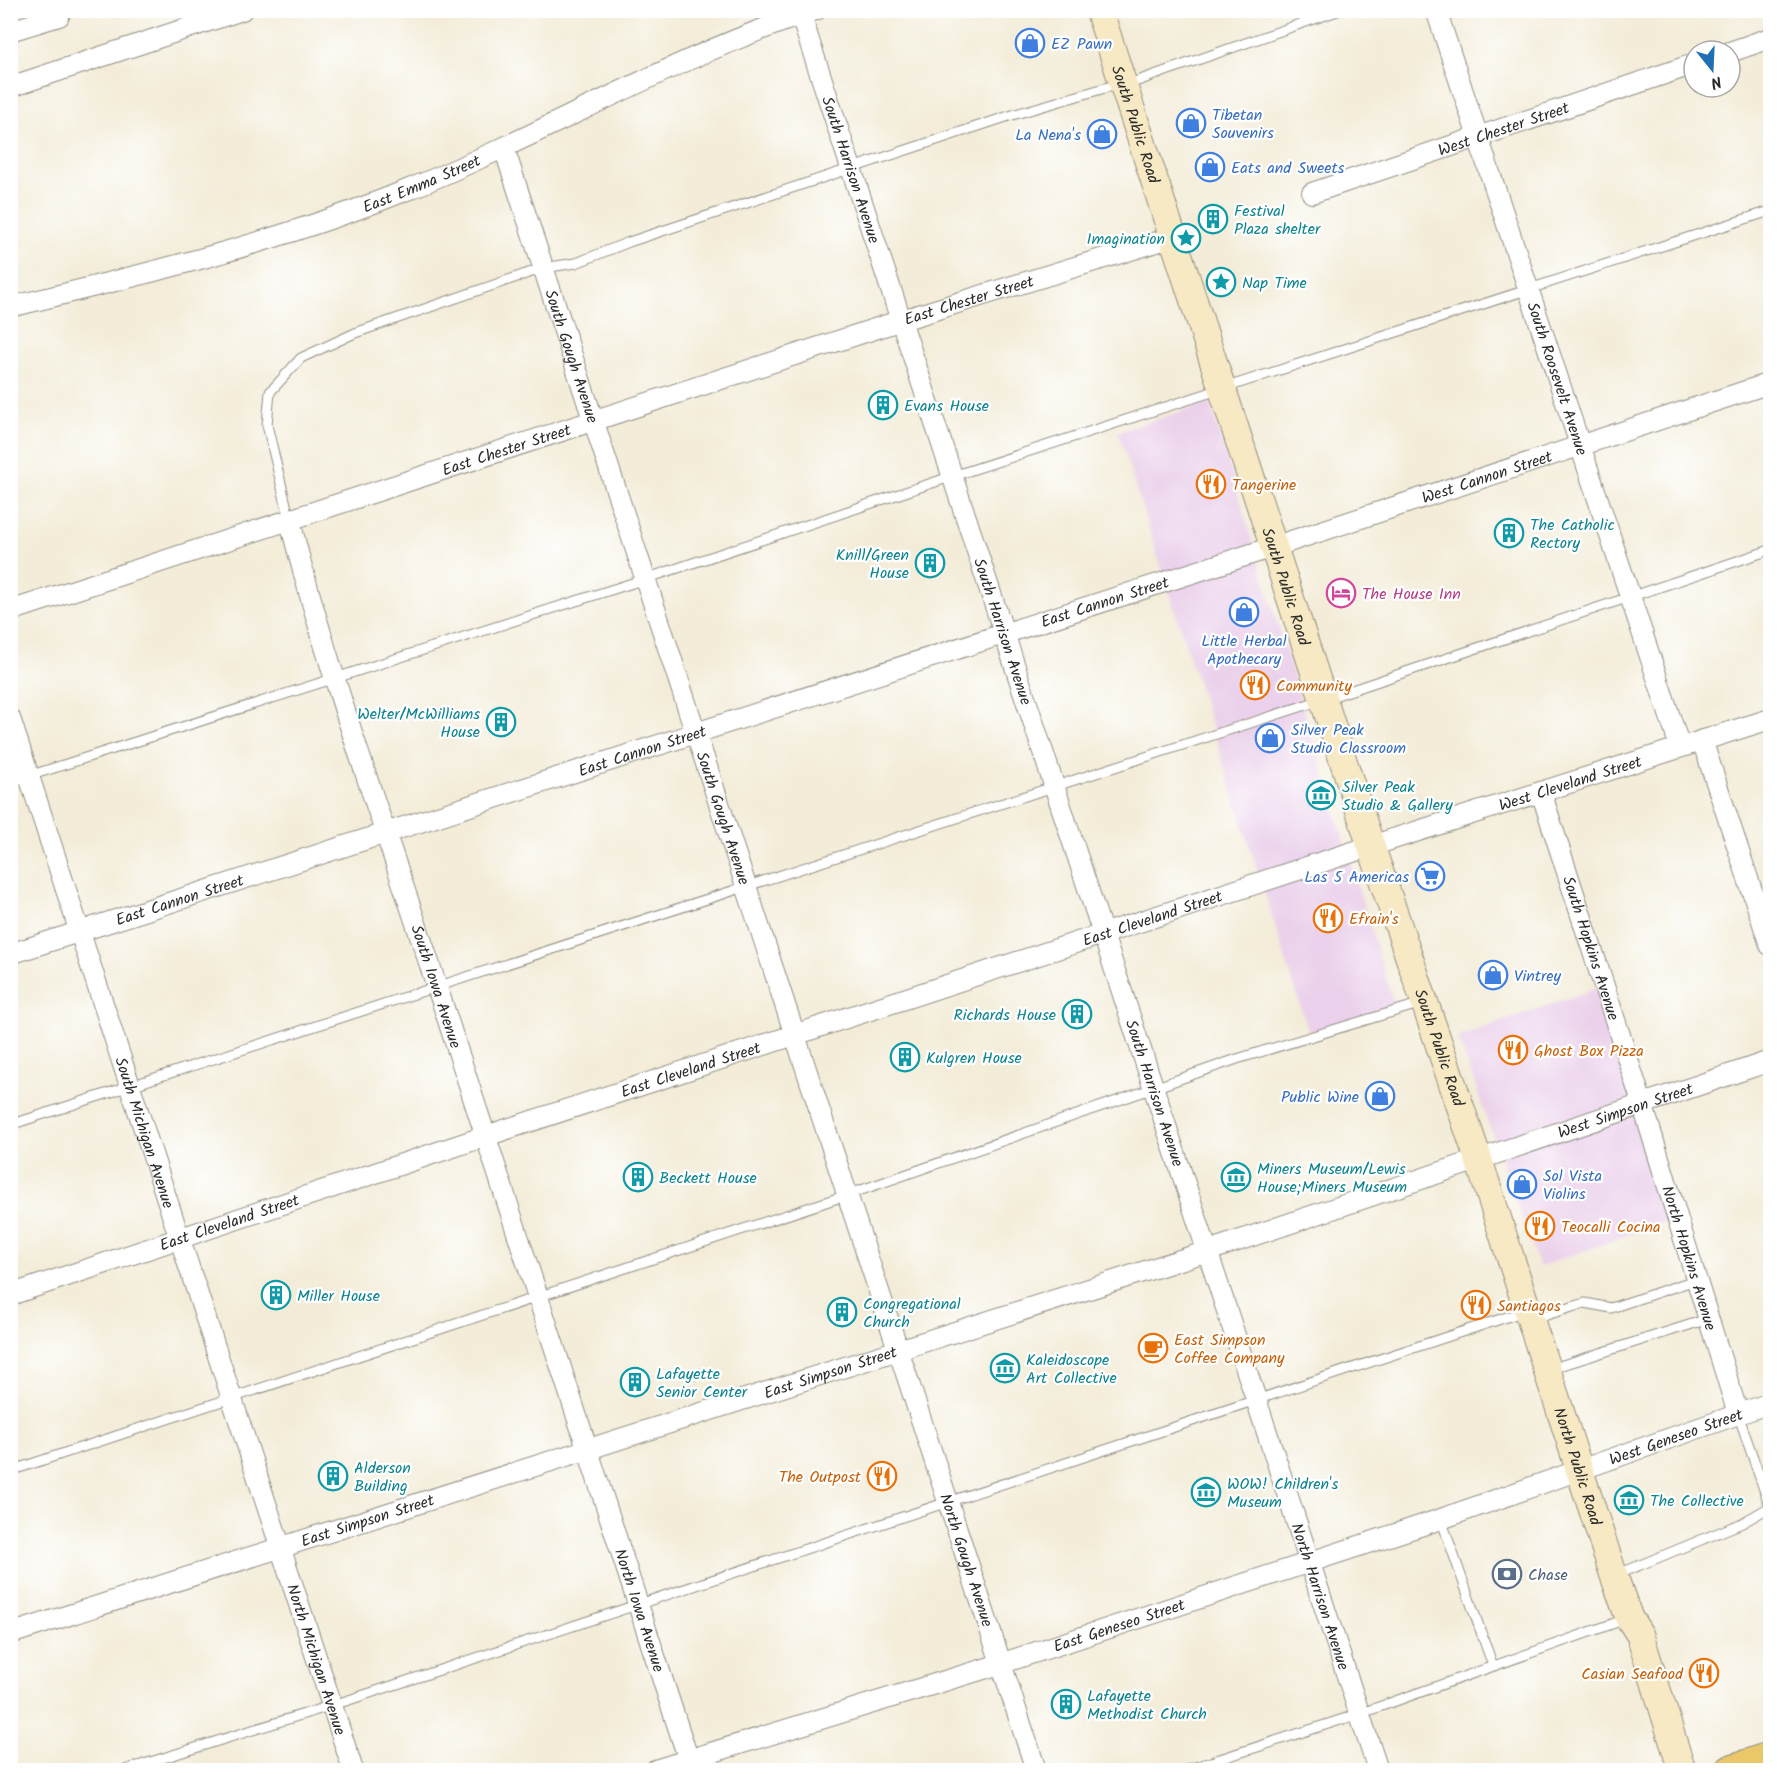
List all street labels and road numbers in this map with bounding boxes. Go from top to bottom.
street label: South Public Road [1104,62,1166,188]
street label: South Harrison Avenue [814,93,886,247]
street label: West Chester Street [1435,96,1574,164]
street label: East Emma Street [359,148,486,220]
street label: East Chester Street [901,269,1038,333]
street label: South Gough Avenue [537,287,604,427]
street label: South Roosevelt Avenue [1519,299,1594,459]
street label: East Chester Street [439,418,575,483]
street label: West Cannon Street [1419,444,1557,511]
street label: South Public Road [1254,524,1316,650]
street label: South Harrison Avenue [966,555,1038,709]
street label: East Cannon Street [1038,570,1173,635]
street label: East Cannon Street [575,719,710,784]
street label: South Gough Avenue [689,748,756,888]
street label: West Cleveland Street [1496,749,1646,819]
street label: East Cannon Street [113,868,248,933]
street label: South Hopkins Avenue [1555,873,1625,1024]
street label: East Cleveland Street [1079,884,1227,954]
street label: South Iowa Avenue [403,922,467,1052]
street label: South Public Road [1407,986,1471,1111]
street label: South Harrison Avenue [1118,1017,1190,1170]
street label: East Cleveland Street [618,1036,765,1105]
street label: South Michigan Avenue [107,1054,180,1212]
street label: West Simpson Street [1555,1077,1697,1146]
street label: North Hopkins Avenue [1654,1183,1722,1334]
street label: East Cleveland Street [156,1188,304,1258]
street label: East Simpson Street [761,1340,901,1406]
street label: West Geneseo Street [1606,1402,1747,1473]
street label: North Public Road [1546,1404,1608,1530]
street label: East Simpson Street [298,1488,438,1554]
street label: North Gough Avenue [932,1490,999,1630]
street label: North Harrison Avenue [1284,1520,1355,1674]
street label: North Iowa Avenue [607,1545,670,1675]
street label: North Michigan Avenue [279,1581,352,1739]
street label: East Geneseo Street [1050,1593,1189,1660]

